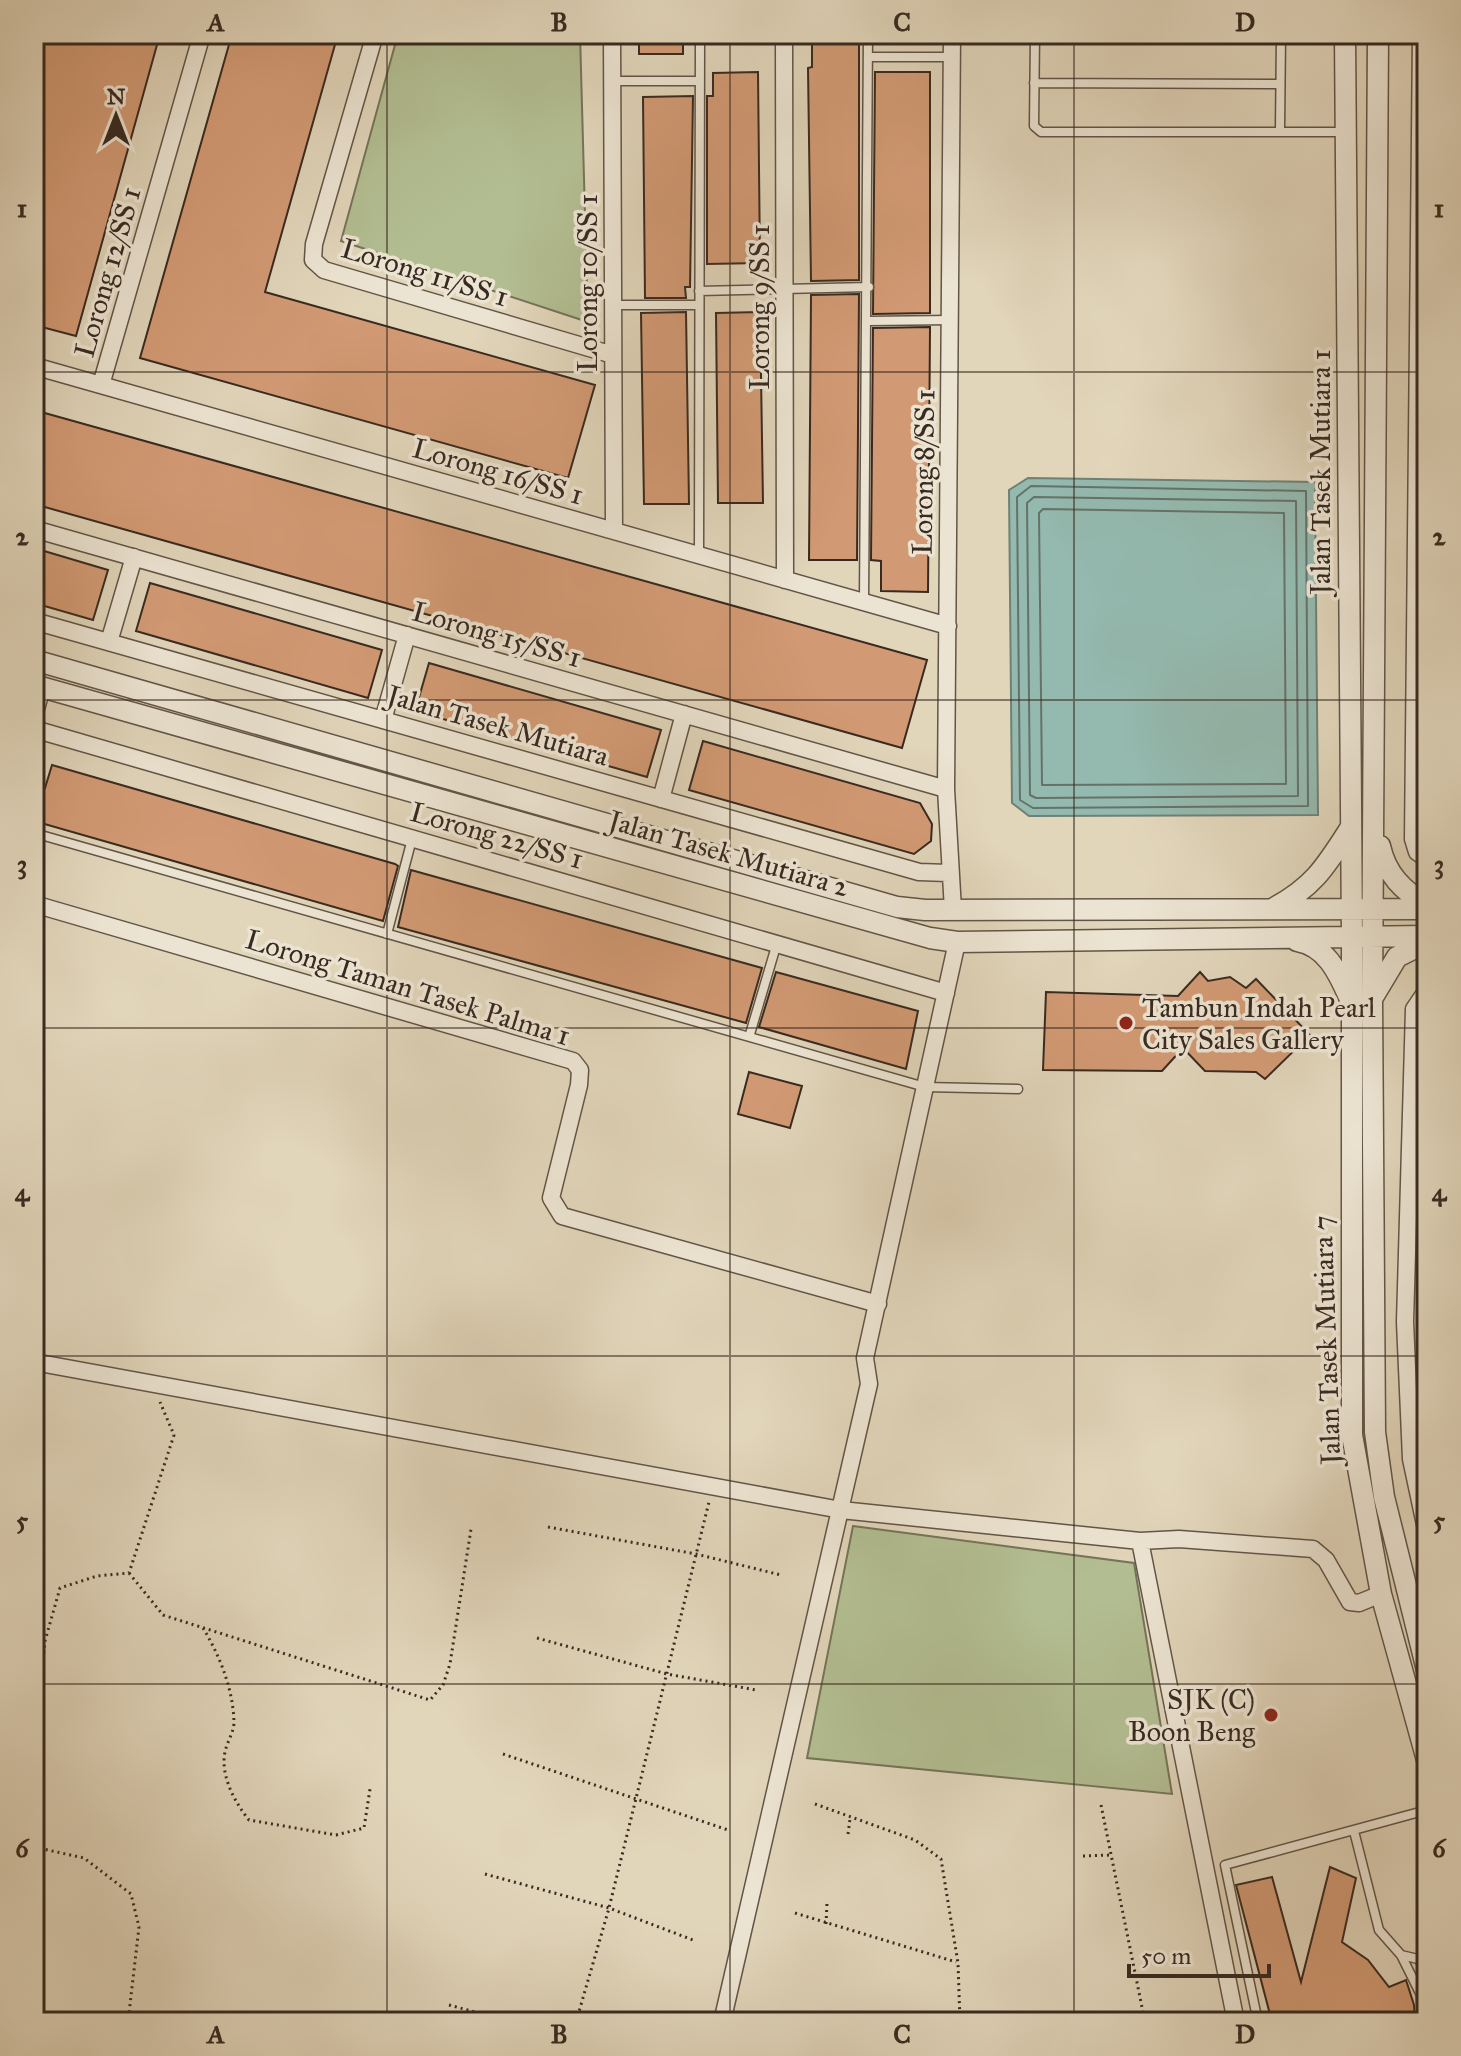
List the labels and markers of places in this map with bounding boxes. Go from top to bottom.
place label: Tambun Indah Pearl City Sales Gallery [1142,990,1376,1057]
marker: Tambun Indah Pearl City Sales Gallery [1117,1014,1135,1032]
place label: SJK (C) Boon Beng [1128,1682,1256,1749]
marker: SJK (C) Boon Beng [1262,1706,1280,1724]

